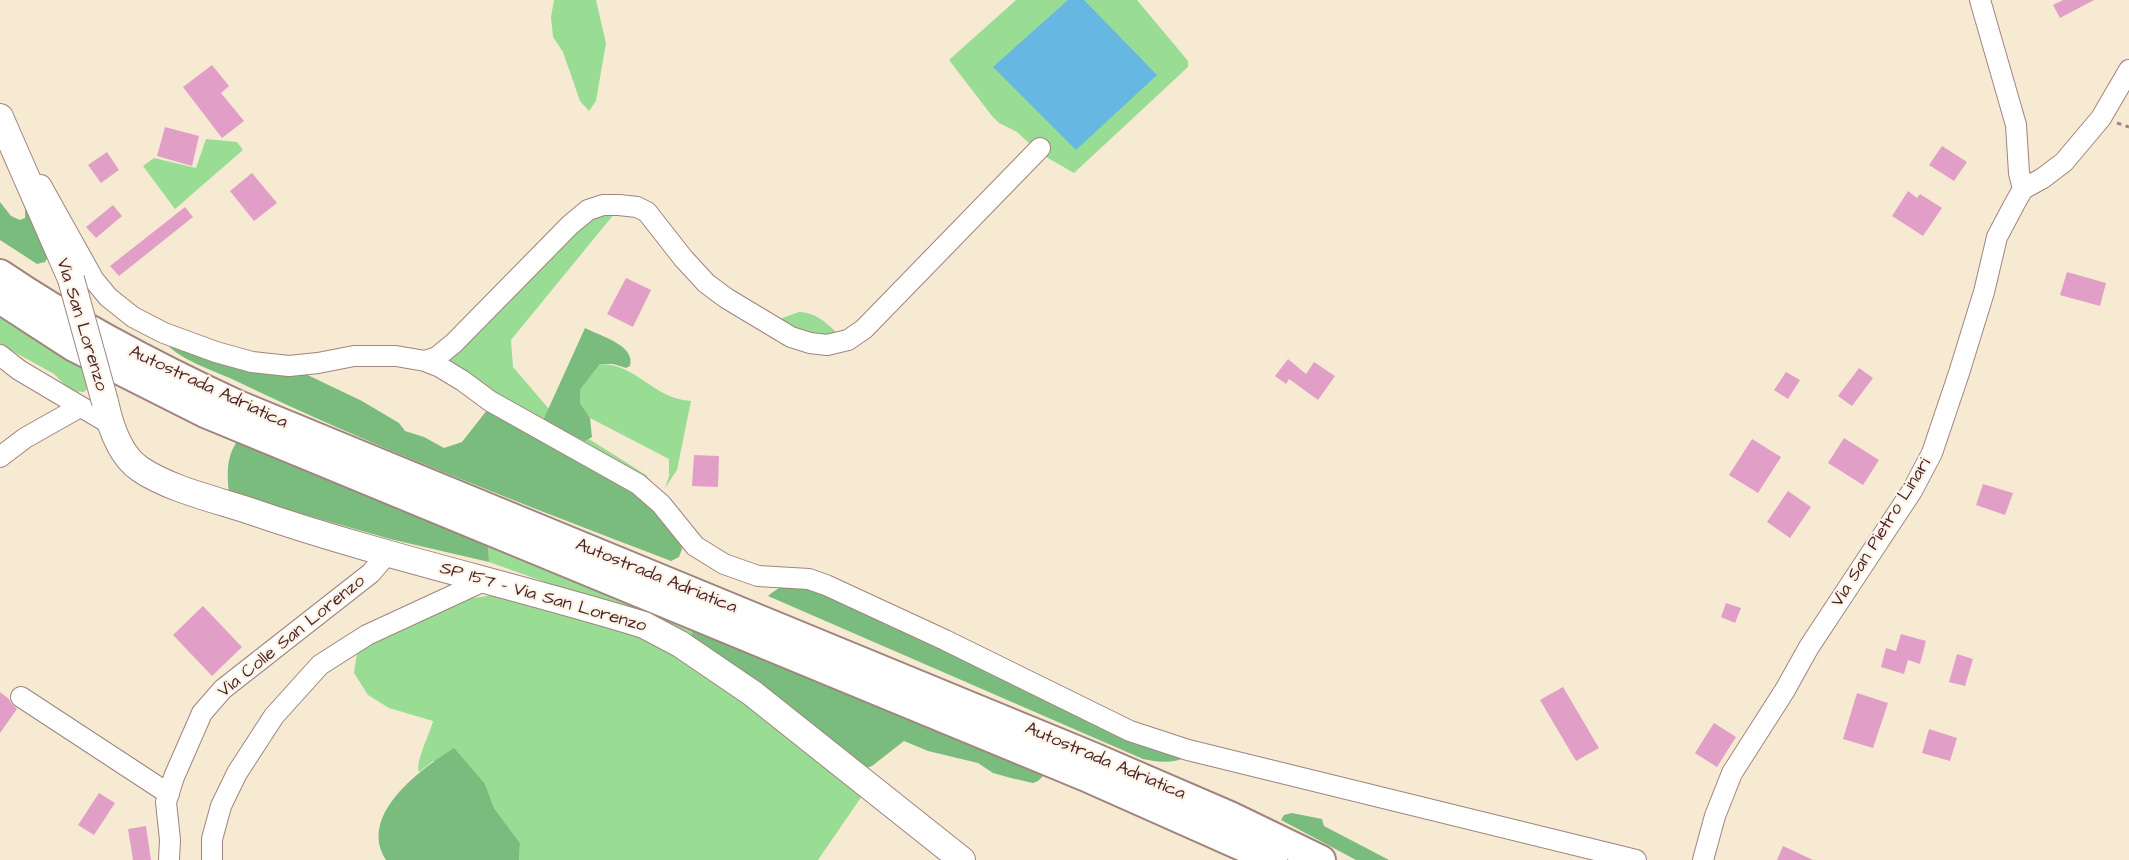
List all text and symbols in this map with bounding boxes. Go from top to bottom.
street label: Via San Lorenzo [51,256,111,394]
street label: Autostrada Adriatica [125,342,291,434]
street label: Via San Pietro Linari [1827,454,1937,612]
street label: Autostrada Adriatica [572,535,740,619]
street label: SP 157 - Via San Lorenzo [437,558,649,638]
street label: Via Colle San Lorenzo [214,571,370,703]
street label: Autostrada Adriatica [1022,718,1188,806]

